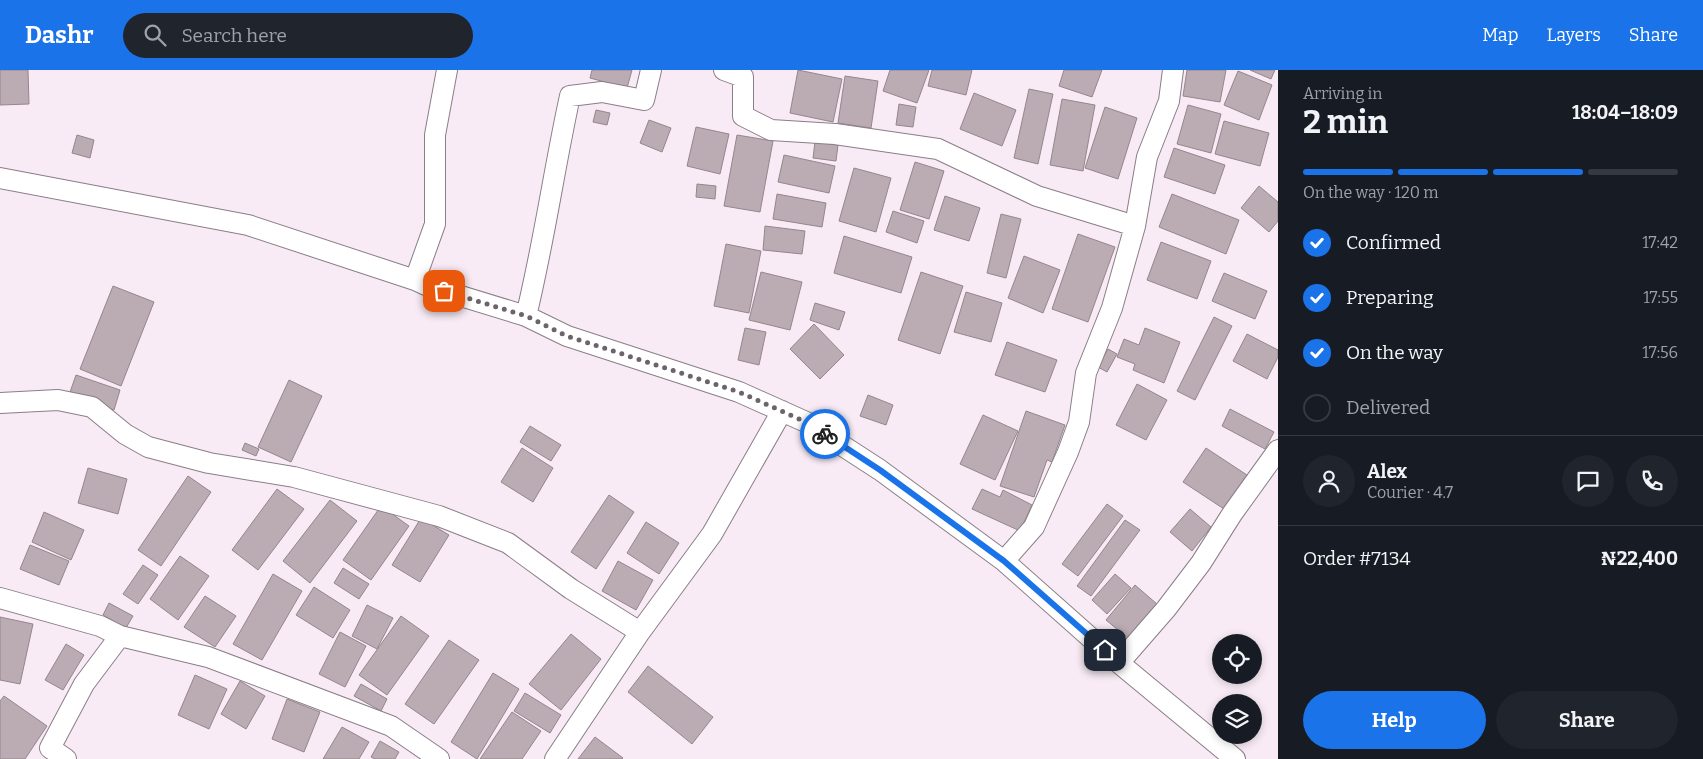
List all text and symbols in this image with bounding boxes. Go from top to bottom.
search box [123,13,473,58]
text: Dashr [25,21,93,49]
icon: search [141,21,169,49]
text: Search here [181,24,287,47]
text: Map [1482,24,1518,46]
text: Layers [1546,24,1601,46]
text: Share [1629,24,1678,46]
text: Arriving in [1303,84,1382,103]
text: 18:04–18:09 [1572,101,1678,124]
text: 2 min [1303,103,1388,141]
text: On the way · 120 m [1303,183,1438,202]
icon: check [1303,229,1331,257]
text: Confirmed [1346,231,1441,254]
text: 17:42 [1642,233,1678,252]
pin [423,270,465,312]
icon: bag [430,277,458,305]
icon: check [1303,284,1331,312]
text: Preparing [1346,286,1434,309]
text: 17:55 [1643,288,1678,307]
icon: check [1303,339,1331,367]
text: On the way [1346,341,1443,364]
text: 17:56 [1642,343,1678,362]
text: Delivered [1346,396,1430,419]
courier [800,409,850,459]
icon: bike [811,420,839,448]
button: person [1303,455,1355,507]
button: chat [1562,455,1614,507]
button: phone [1626,455,1678,507]
text: Alex [1367,460,1407,483]
text: Courier · 4.7 [1367,483,1453,502]
text: Order #7134 [1303,547,1411,570]
text: ₦22,400 [1601,547,1678,570]
pin [1084,629,1126,671]
map controls [1212,634,1262,744]
button: locate [1212,634,1262,684]
icon: home [1091,636,1119,664]
button: Help [1303,691,1486,749]
button: Share [1496,691,1678,749]
button: layers [1212,694,1262,744]

